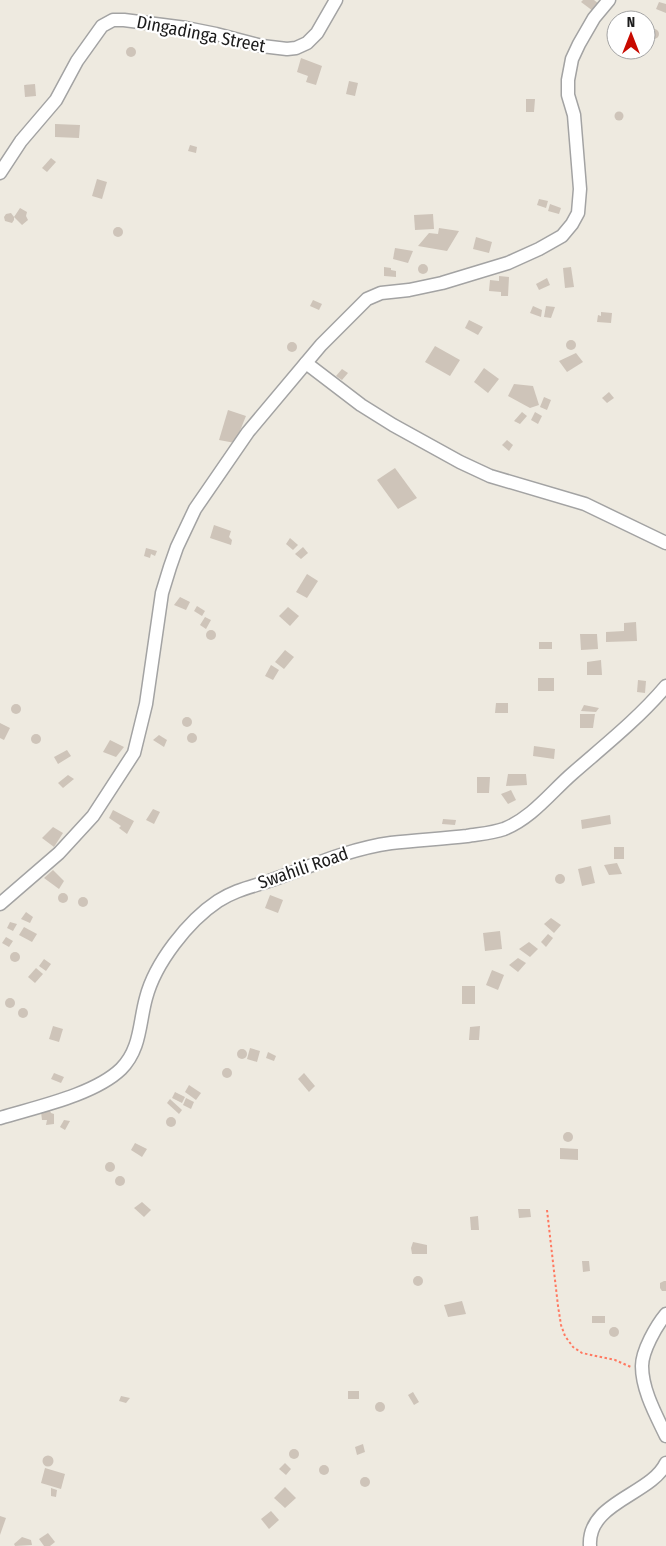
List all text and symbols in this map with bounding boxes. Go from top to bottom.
north arrow [606,10,656,60]
street label: Dingadinga Street [135,11,267,57]
text: N [627,14,635,31]
street label: Swahili Road [255,842,351,894]

